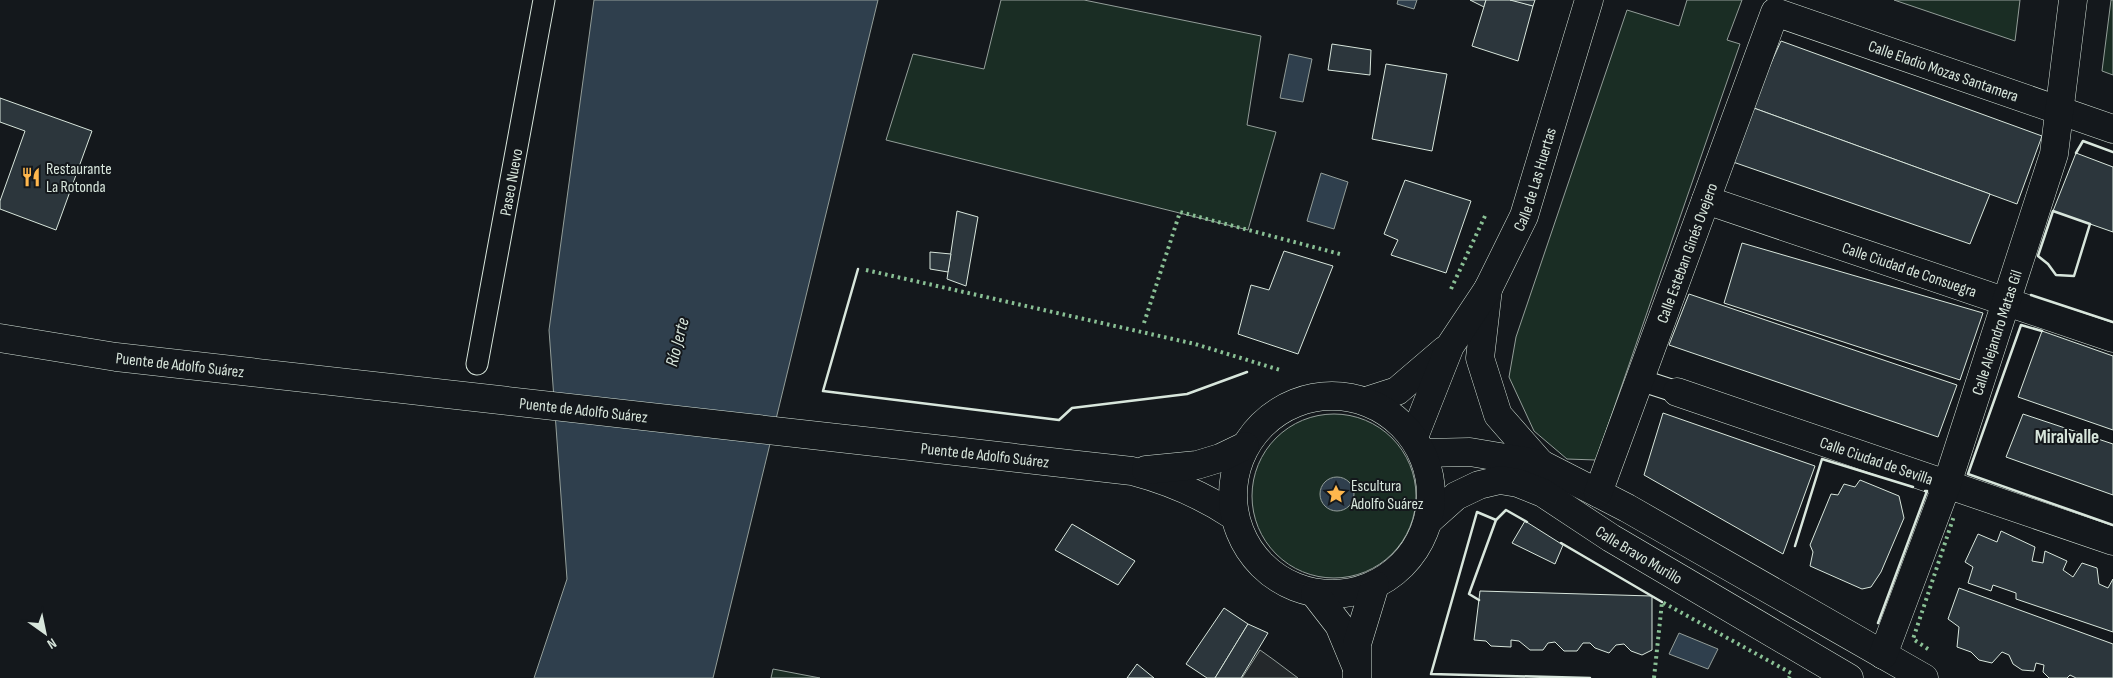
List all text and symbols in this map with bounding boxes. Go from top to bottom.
street label: Calle Eladio Mozas Santamera [1866,37,2021,107]
street label: Calle de Las Huertas [1510,125,1561,235]
street label: Paseo Nuevo [496,147,527,217]
place label: Restaurante La Rotonda [46,160,112,197]
restaurant icon: Restaurante La Rotonda [20,166,42,188]
street label: Calle Esteban Ginés Ovejero [1653,181,1722,326]
street label: Calle Ciudad de Consuegra [1839,239,1979,302]
street label: Calle Alejandro Matas Gil [1968,268,2027,398]
water label: Río Jerte [661,315,694,369]
street label: Puente de Adolfo Suárez [115,349,245,382]
street label: Puente de Adolfo Suárez [518,394,649,428]
district label: Miralvalle [2035,426,2099,449]
street label: Calle Ciudad de Sevilla [1817,434,1935,490]
street label: Puente de Adolfo Suárez [920,439,1050,473]
place label: Escultura Adolfo Suárez [1350,477,1424,514]
place icon: Escultura Adolfo Suárez [1325,483,1347,505]
street label: Calle Bravo Murillo [1591,522,1685,589]
north arrow [20,608,70,658]
text: N [44,634,60,653]

